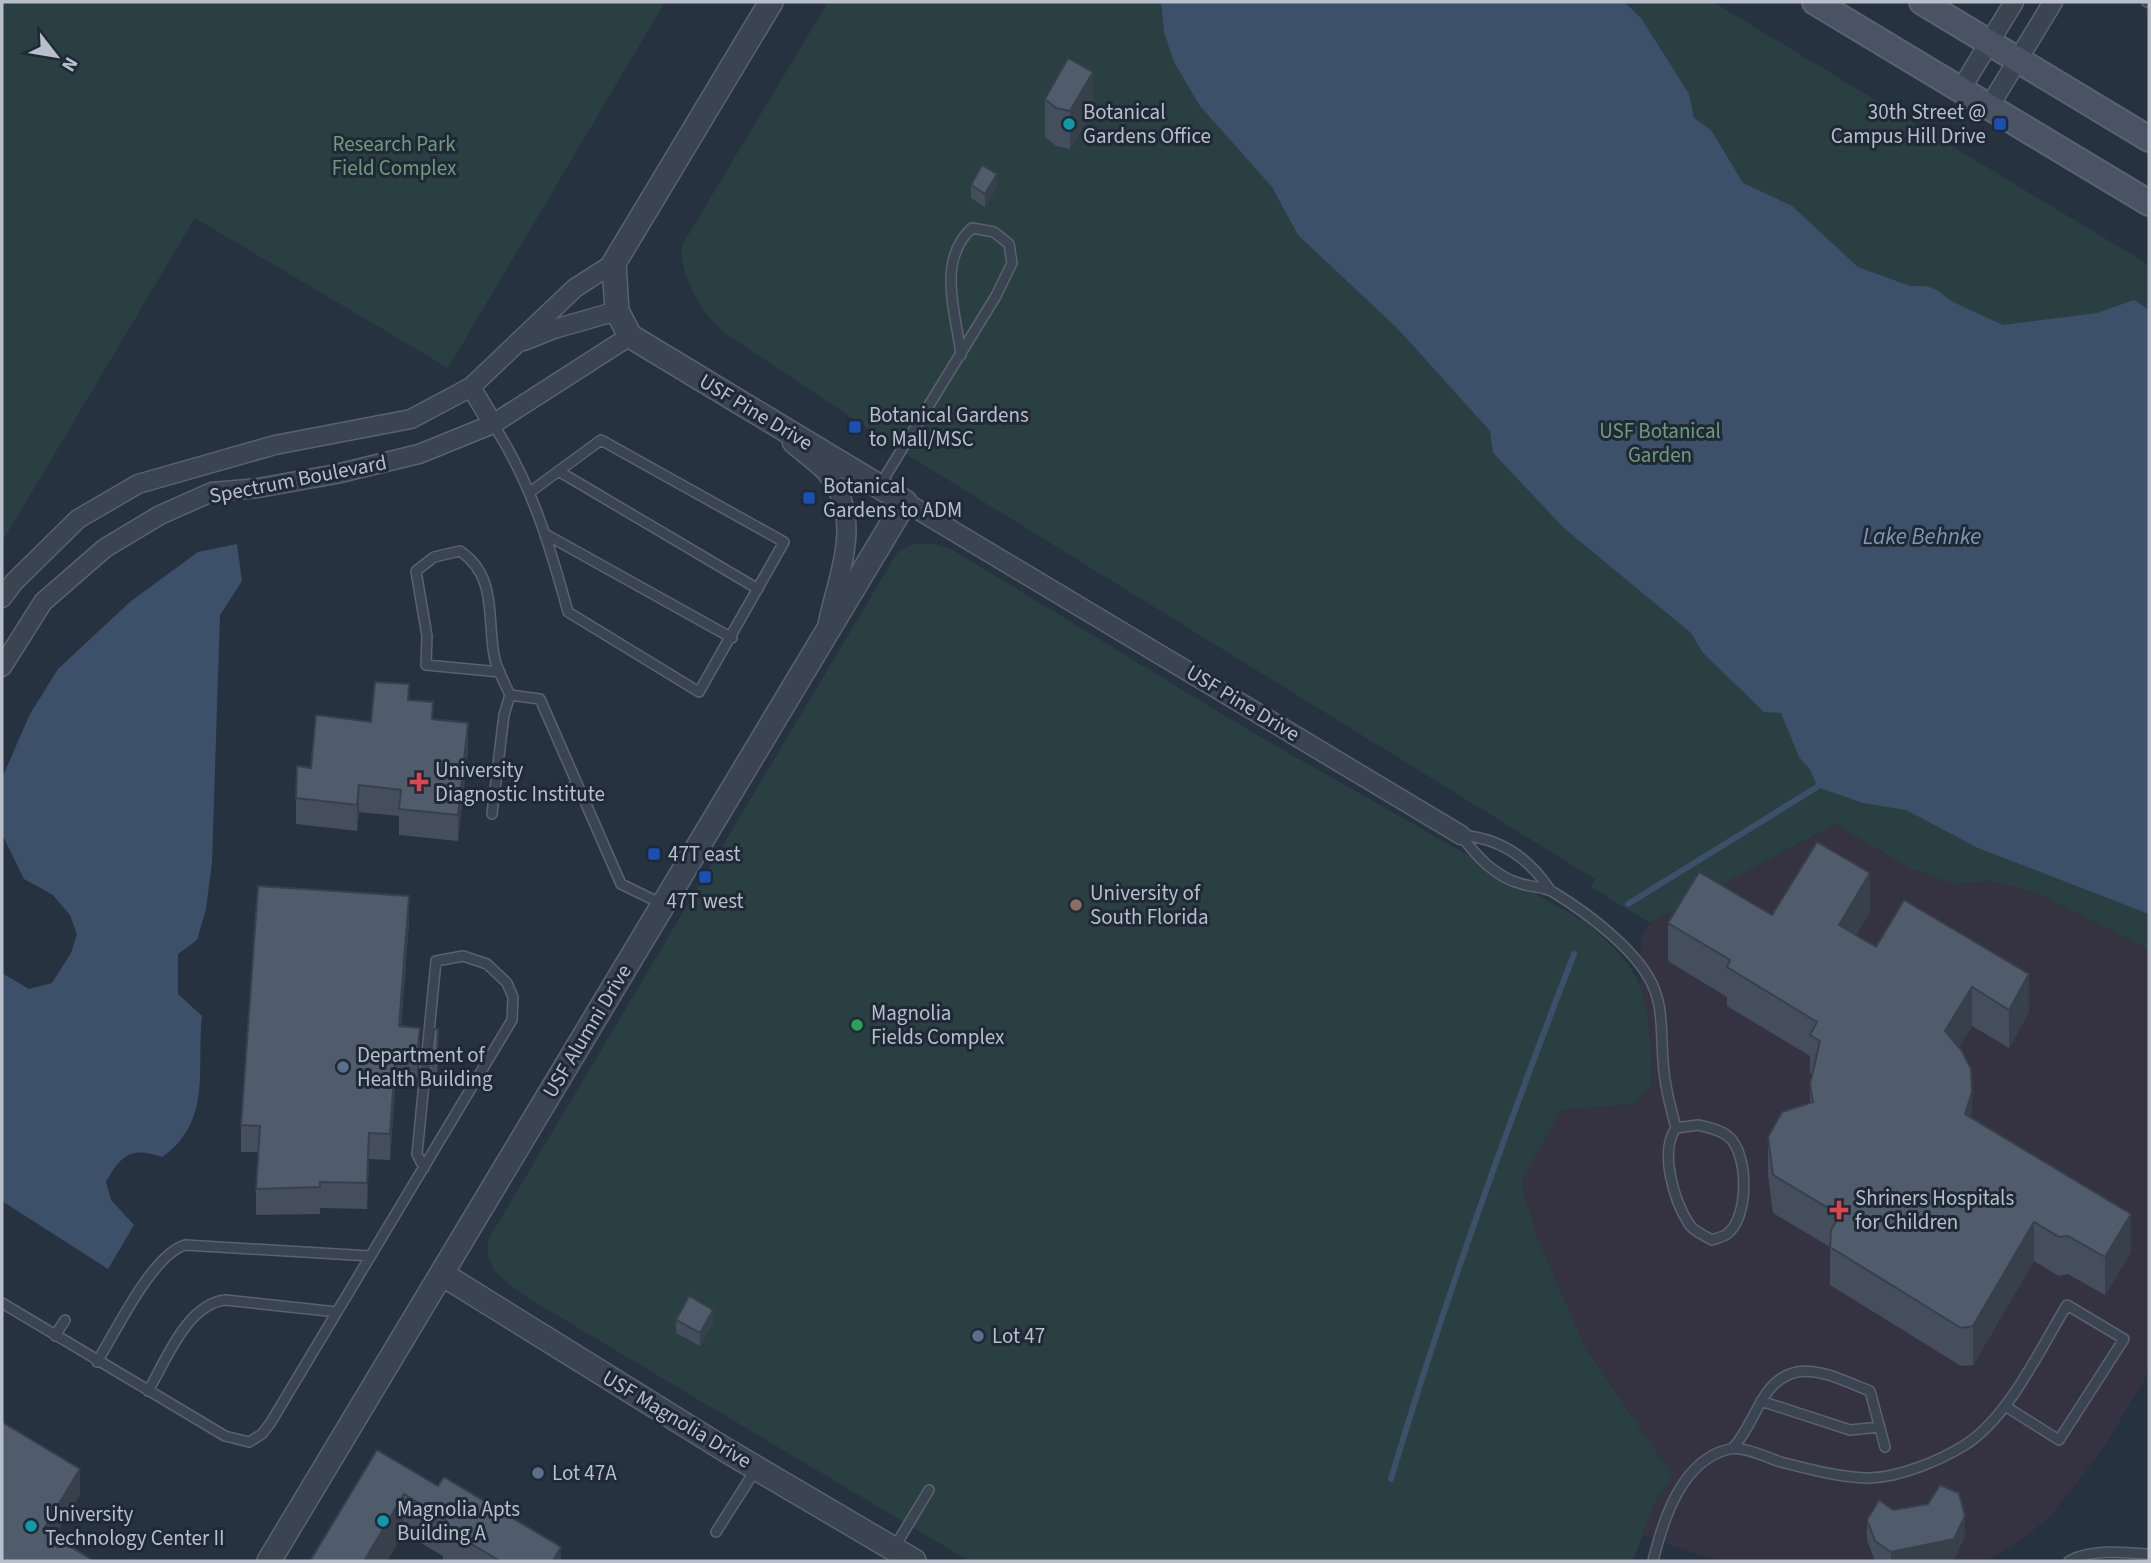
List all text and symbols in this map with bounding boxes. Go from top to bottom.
north arrow [21,21,91,91]
text: N [54,52,84,76]
place label: Botanical Gardens Office [1083,97,1211,151]
place label: 30th Street @ Campus Hill Drive [1831,97,1986,151]
marker: Botanical Gardens Office [1061,116,1077,132]
marker: 30th Street @ Campus Hill Drive [1992,116,2008,132]
park label: Research Park Field Complex [332,129,457,183]
street label: USF Pine Drive [694,366,818,458]
place label: Botanical Gardens to Mall/MSC [869,400,1029,454]
park label: USF Botanical Garden [1599,416,1721,470]
marker: Botanical Gardens to Mall/MSC [847,419,863,435]
street label: Spectrum Boulevard [207,447,389,511]
place label: Botanical Gardens to ADM [823,471,962,525]
marker: Botanical Gardens to ADM [801,490,817,506]
water label: Lake Behnke [1863,520,1981,553]
street label: USF Pine Drive [1181,657,1305,749]
place label: University Diagnostic Institute [435,755,605,809]
marker: University Diagnostic Institute [409,772,429,792]
place label: 47T east [668,839,741,869]
marker: 47T east [646,846,662,862]
marker: 47T west [697,869,713,885]
place label: University of South Florida [1090,878,1209,932]
place label: 47T west [666,886,744,916]
marker: University of South Florida [1068,897,1084,913]
street label: USF Alumni Drive [535,959,639,1103]
place label: Magnolia Fields Complex [871,998,1005,1052]
marker: Magnolia Fields Complex [849,1017,865,1033]
place label: Department of Health Building [357,1040,493,1094]
marker: Department of Health Building [335,1059,351,1075]
place label: Shriners Hospitals for Children [1855,1183,2014,1237]
marker: Shriners Hospitals for Children [1829,1200,1849,1220]
place label: Lot 47 [992,1321,1045,1351]
marker: Lot 47 [970,1328,986,1344]
street label: USF Magnolia Drive [597,1363,757,1475]
place label: Lot 47A [552,1458,617,1488]
marker: Lot 47A [530,1465,546,1481]
place label: Magnolia Apts Building A [397,1494,520,1548]
place label: University Technology Center II [45,1499,224,1553]
marker: Magnolia Apts Building A [375,1513,391,1529]
marker: University Technology Center II [23,1518,39,1534]

